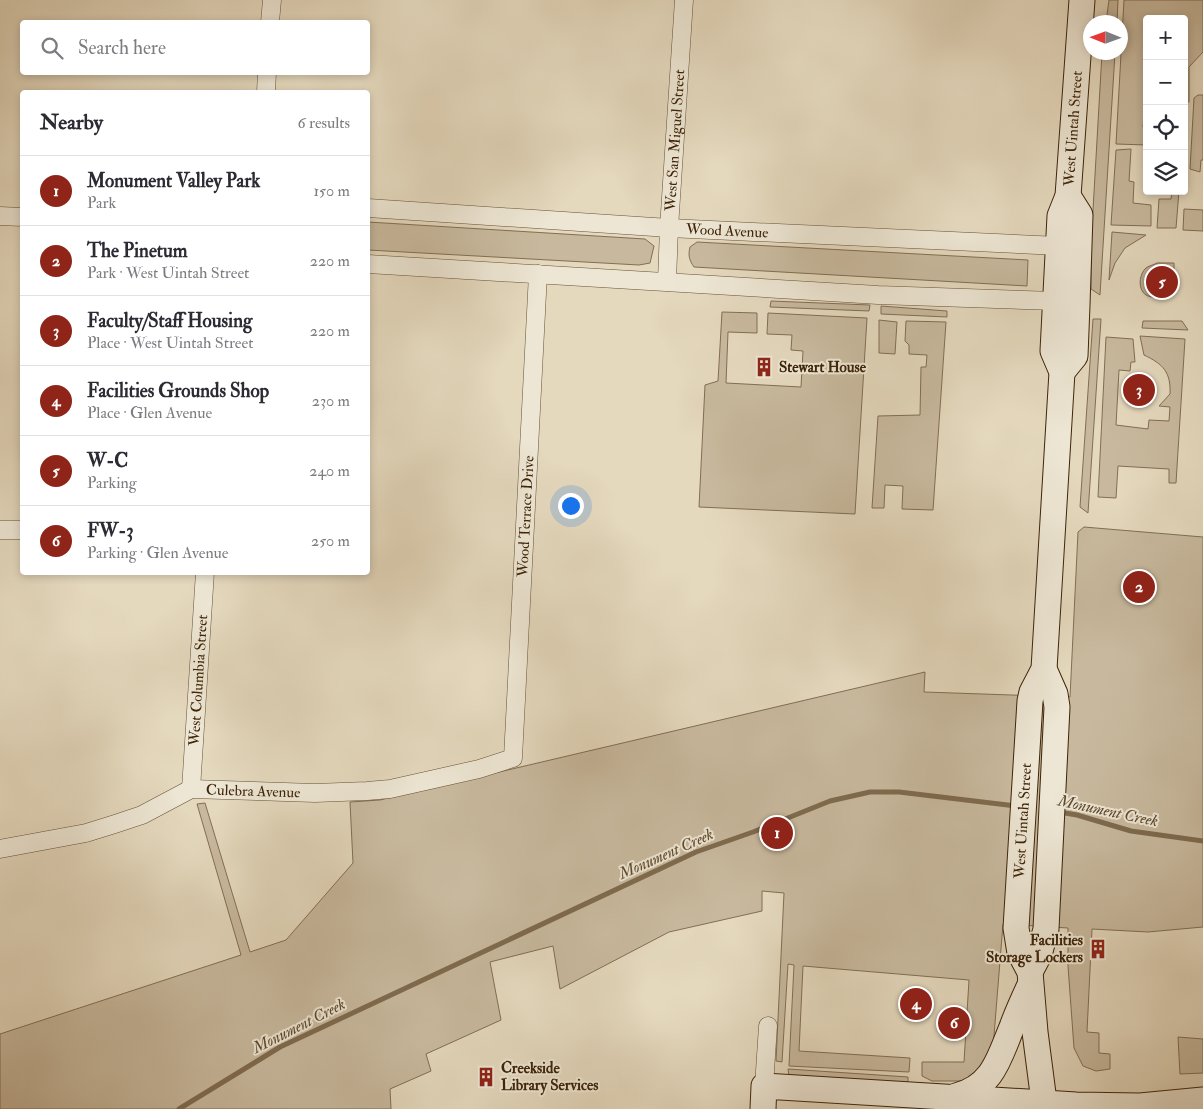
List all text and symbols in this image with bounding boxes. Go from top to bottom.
north arrow [1083,15,1128,60]
map controls [1143,15,1188,195]
button: + [1143,15,1188,60]
search box [20,20,370,75]
icon: search [38,34,66,62]
text: Search here [78,36,166,60]
button: − [1143,60,1188,105]
street label: West San Miguel Street [661,69,689,213]
street label: West Uintah Street [1059,70,1086,188]
button: locate [1143,105,1188,150]
text: Nearby [40,109,103,136]
text: 6 results [298,113,350,133]
button: layers [1143,150,1188,195]
text: Monument Valley Park [87,169,260,193]
text: 1 [53,181,59,201]
text: 150 m [313,181,350,201]
text: Park [87,193,116,213]
street label: Wood Avenue [685,219,769,242]
text: The Pinetum [87,239,188,263]
text: 2 [52,251,60,271]
text: 220 m [310,251,350,271]
text: Park · West Uintah Street [87,263,249,283]
pin: 5 [1146,263,1178,301]
text: Faculty/Staff Housing [87,309,252,333]
text: 3 [53,321,59,341]
text: 220 m [310,321,350,341]
text: Place · West Uintah Street [87,333,253,353]
building icon: Stewart House [753,356,775,378]
place label: Stewart House [779,358,867,377]
pin: 3 [1123,371,1155,409]
text: Facilities Grounds Shop [87,379,269,403]
text: 4 [52,391,60,411]
text: 230 m [312,391,350,411]
text: Place · Glen Avenue [87,403,212,423]
text: W-C [87,449,128,473]
street label: Wood Terrace Drive [513,455,538,579]
text: 5 [52,461,60,481]
text: 240 m [309,461,350,481]
text: Parking [87,473,137,493]
your location [558,493,584,519]
text: FW-3 [87,519,134,543]
text: 6 [52,531,60,551]
text: 250 m [311,531,350,551]
text: Parking · Glen Avenue [87,543,229,563]
pin: 2 [1123,568,1155,606]
street label: West Columbia Street [184,614,212,747]
street label: West Uintah Street [1010,762,1036,880]
street label: Culebra Avenue [206,780,301,802]
water label: Monument Creek [1055,790,1160,831]
pin: 1 [761,814,793,852]
water label: Monument Creek [615,824,717,884]
place label: Facilities Storage Lockers [986,931,1083,968]
building icon: Facilities Storage Lockers [1087,938,1109,960]
pin: 4 [900,985,932,1023]
water label: Monument Creek [248,994,349,1058]
pin: 6 [938,1004,970,1042]
place label: Creekside Library Services [501,1059,598,1096]
building icon: Creekside Library Services [475,1066,497,1088]

